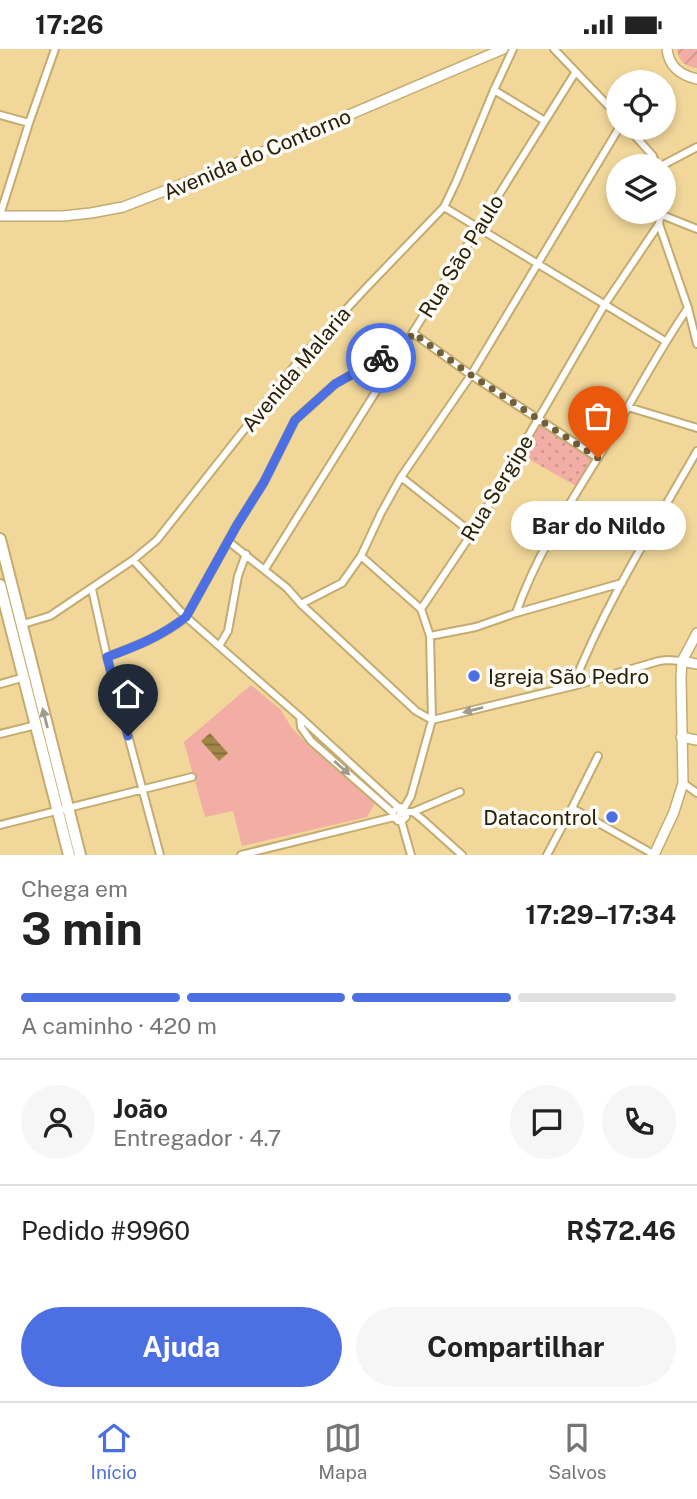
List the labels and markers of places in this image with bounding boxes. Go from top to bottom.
pin [568,386,628,458]
callout: Bar do Nildo [510,500,686,549]
pin [98,664,158,736]
place label: Igreja São Pedro [488,664,649,689]
marker: Igreja São Pedro [466,668,482,684]
place label: Datacontrol [483,805,598,830]
marker: Datacontrol [604,809,620,825]

